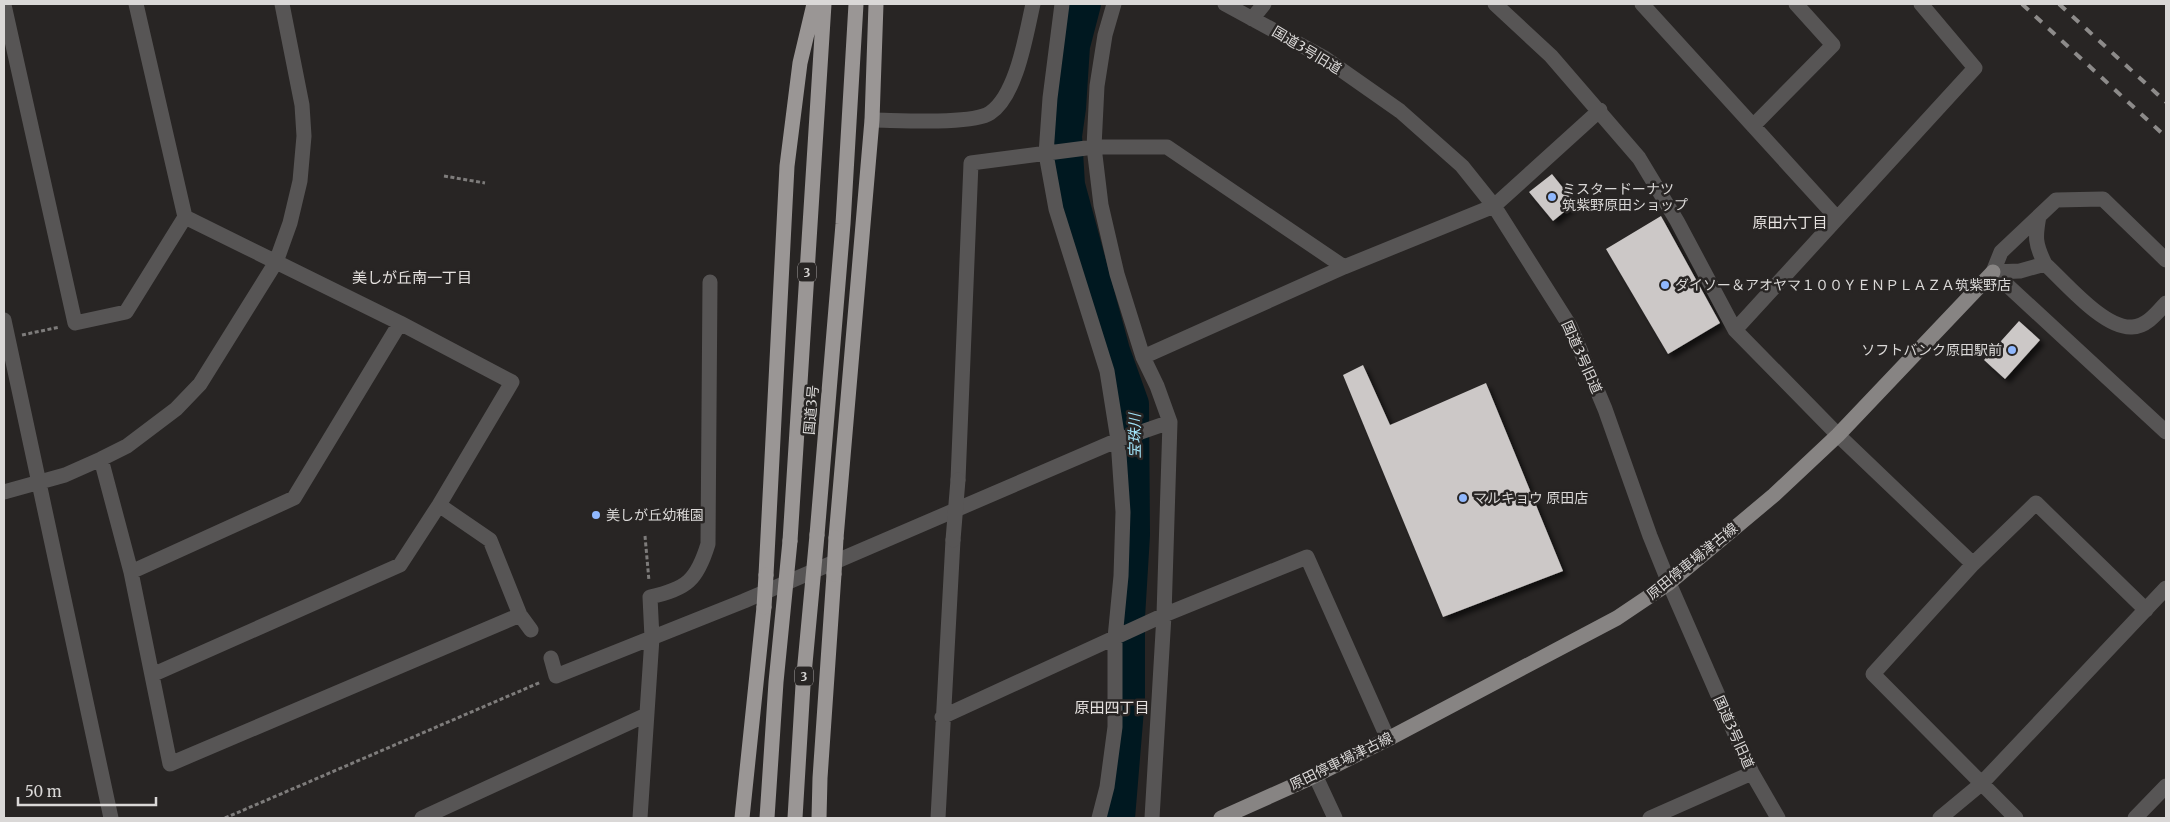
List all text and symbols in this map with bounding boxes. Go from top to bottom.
street label: 国道3号旧道 [1269,22,1345,78]
place label: ミスタードーナツ 筑紫野原田ショップ [1562,180,1688,214]
marker: ミスタードーナツ 筑紫野原田ショップ [1546,191,1558,203]
district label: 原田六丁目 [1752,213,1828,232]
road number: 3 [798,262,816,282]
district label: 美しが丘南一丁目 [352,268,472,287]
place label: ダイソー＆アオヤマ１００ＹＥＮＰＬＡＺＡ筑紫野店 [1675,276,2011,294]
marker: ダイソー＆アオヤマ１００ＹＥＮＰＬＡＺＡ筑紫野店 [1659,279,1671,291]
street label: 国道3号旧道 [1558,318,1606,396]
place label: ソフトバンク原田駅前 [1861,341,2002,359]
marker: ソフトバンク原田駅前 [2006,344,2018,356]
street label: 国道3号 [800,384,822,436]
water label: 宝珠川 [1125,412,1144,459]
place label: マルキョウ 原田店 [1473,489,1588,507]
marker: マルキョウ 原田店 [1457,492,1469,504]
place label: 美しが丘幼稚園 [606,506,704,524]
marker: 美しが丘幼稚園 [590,509,602,521]
street label: 原田停車場津古線 [1643,519,1741,603]
road number: 3 [795,666,813,686]
street label: 国道3号旧道 [1710,693,1758,771]
district label: 原田四丁目 [1074,698,1150,717]
street label: 原田停車場津古線 [1287,728,1395,794]
scale bar [18,774,155,806]
text: 50 m [25,782,62,801]

